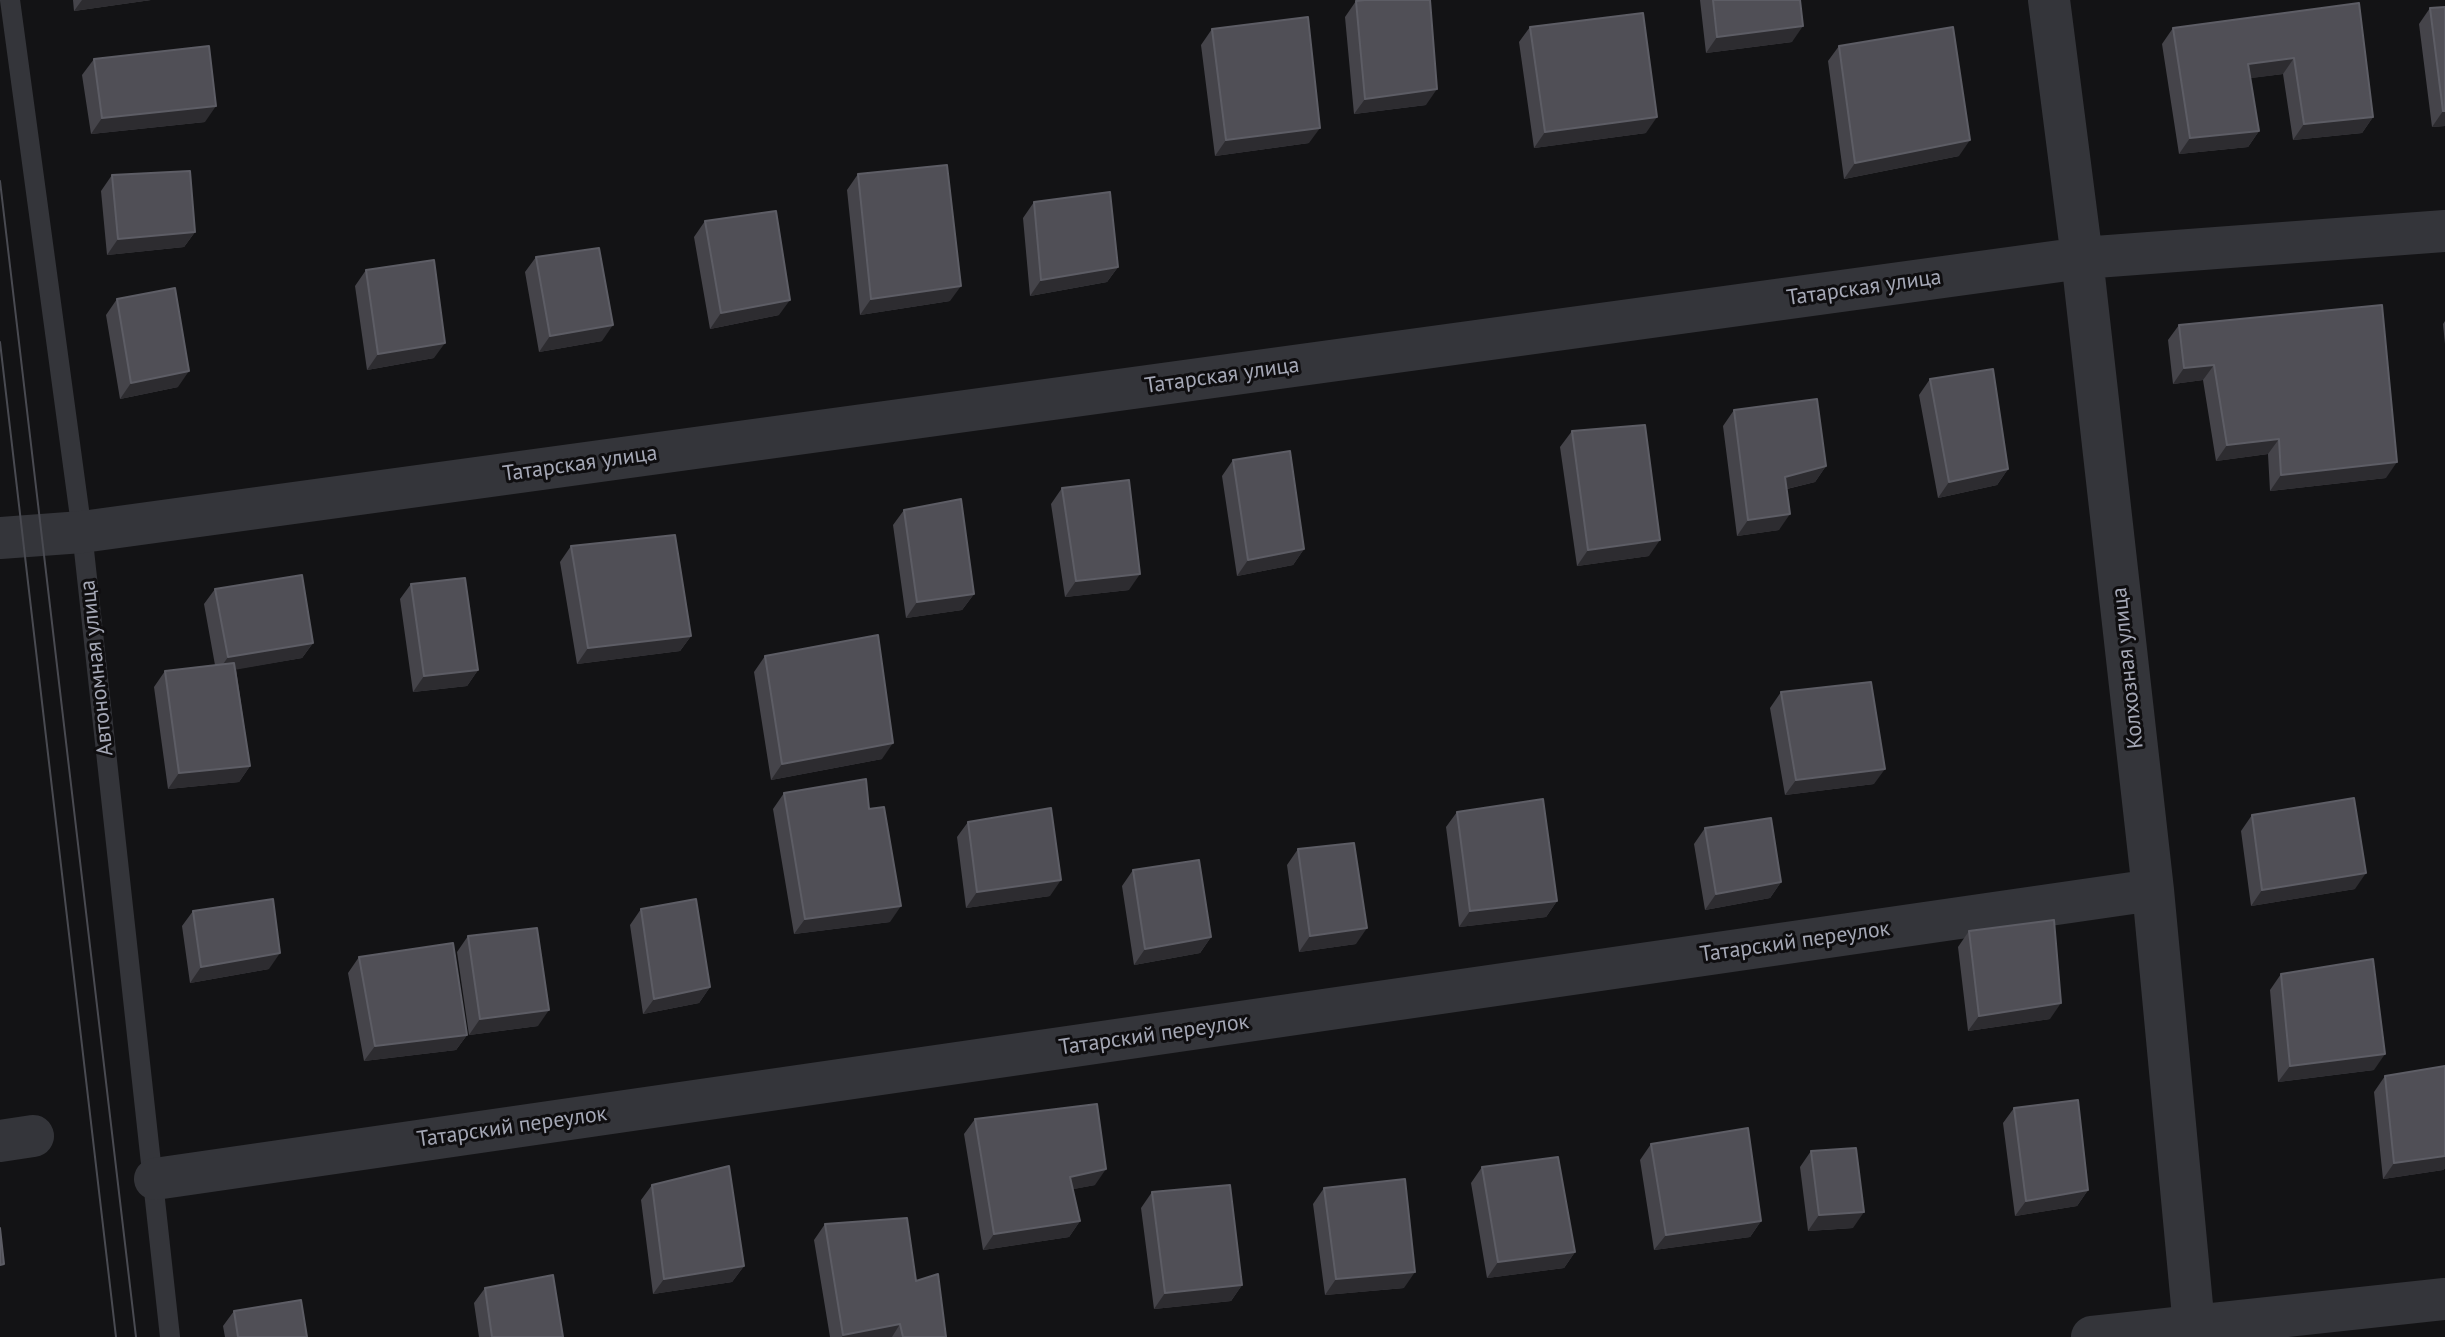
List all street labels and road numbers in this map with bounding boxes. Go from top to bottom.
street label: Татарская улица [1785,264,1943,312]
street label: Татарская улица [1143,352,1301,400]
street label: Татарская улица [501,440,659,488]
street label: Автономная улица [75,579,119,757]
street label: Колхозная улица [2106,586,2150,750]
street label: Татарский переулок [1698,916,1892,968]
street label: Татарский переулок [1057,1009,1251,1061]
street label: Татарский переулок [415,1101,609,1153]

